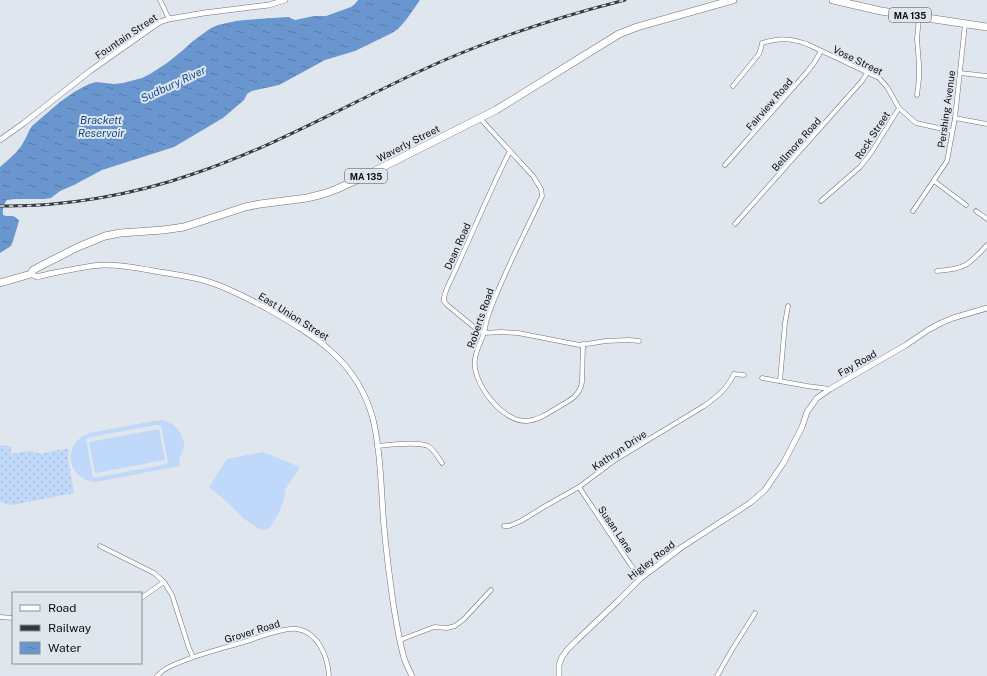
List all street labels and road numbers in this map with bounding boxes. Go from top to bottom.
road number: MA 135 [889,8,931,22]
street label: Fountain Street [93,11,159,61]
street label: Vose Street [831,43,885,77]
street label: Pershing Avenue [935,69,957,148]
street label: Fairview Road [743,76,795,132]
street label: Rock Street [852,109,892,161]
street label: Bellmore Road [769,115,823,173]
street label: Waverly Street [375,122,441,164]
road number: MA 135 [345,169,387,183]
street label: Dean Road [441,221,473,271]
street label: Roberts Road [464,286,496,350]
street label: East Union Street [256,289,332,343]
street label: Fay Road [836,347,878,379]
street label: Kathryn Drive [589,427,649,473]
street label: Susan Lane [596,503,636,555]
street label: Higley Road [625,538,677,582]
street label: Grover Road [223,617,281,645]

